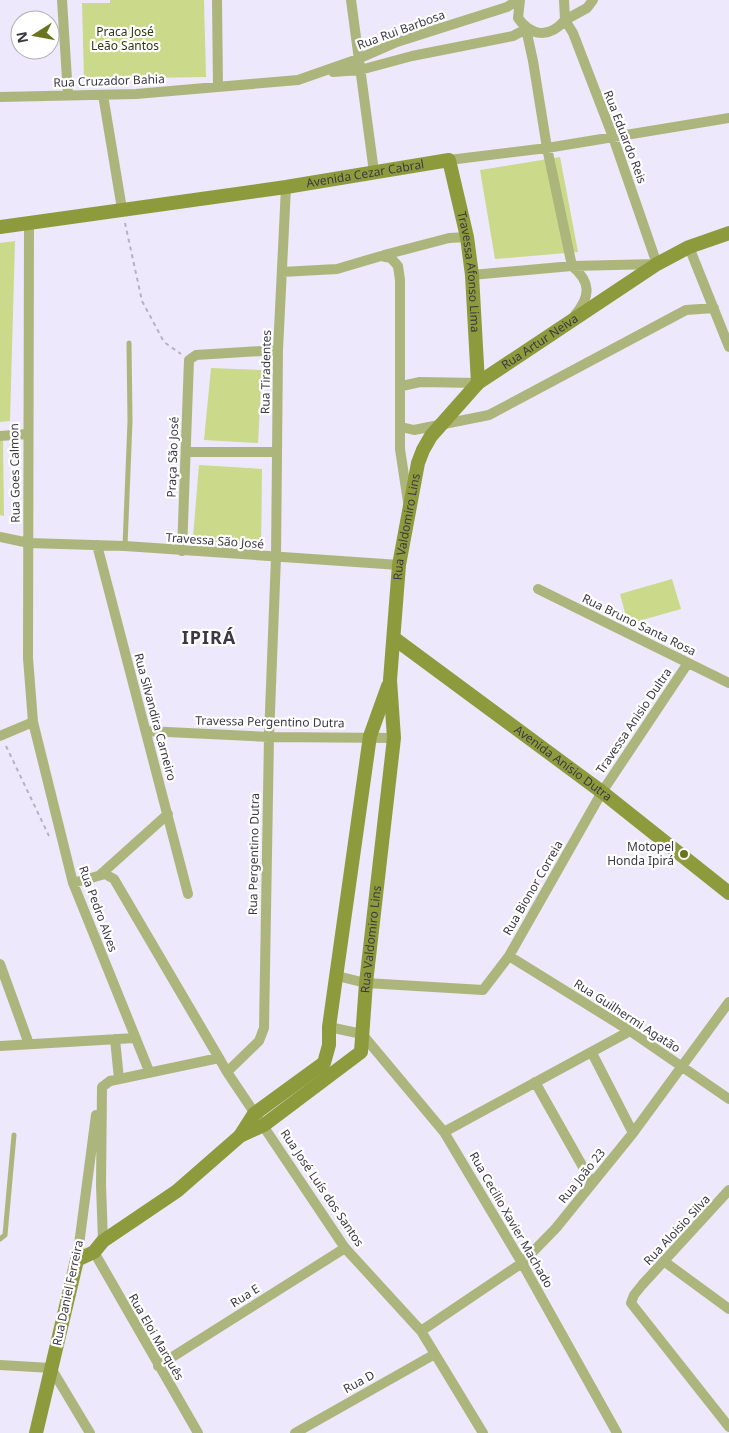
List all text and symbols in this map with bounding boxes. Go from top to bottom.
street label: Rua Rui Barbosa [354,6,447,53]
north arrow [10,10,60,60]
park label: Praca José Leão Santos [91,23,159,54]
text: N [11,30,32,45]
street label: Rua Cruzador Bahia [53,70,165,91]
street label: Rua Eduardo Reis [600,88,651,186]
street label: Avenida Cezar Cabral [305,155,425,192]
street label: Travessa Afonso Lima [453,210,484,333]
street label: Rua Artur Neiva [498,310,581,373]
street label: Rua Tiradentes [256,329,275,414]
street label: Praça São José [163,416,182,498]
street label: Rua Goes Calmon [5,423,24,523]
street label: Rua Valdomiro Lins [389,472,424,581]
street label: Travessa São José [165,529,265,552]
street label: Rua Bruno Santa Rosa [579,590,699,660]
district label: IPIRÁ [182,625,236,649]
street label: Rua Silvandira Carneiro [130,651,181,783]
street label: Travessa Anisio Dultra [592,664,675,777]
street label: Travessa Pergentino Dutra [195,712,345,731]
street label: Avenida Anísio Dutra [511,721,616,805]
street label: Rua Pergentino Dutra [244,793,263,915]
street label: Rua Bionor Correia [499,837,567,938]
place label: Motopel Honda Ipirá [607,838,674,869]
marker: Motopel Honda Ipirá [678,848,690,860]
street label: Rua Pedro Alves [75,863,122,955]
street label: Rua Valdomiro Lins [356,884,385,994]
street label: Rua Guilhermi Agatão [571,975,684,1056]
street label: Rua José Luís dos Santos [277,1126,368,1250]
street label: Rua João 23 [554,1145,609,1207]
street label: Rua Cecilio Xavier Machado [465,1149,557,1291]
street label: Rua Aloisio Silva [639,1191,714,1269]
street label: Rua Daniel Ferreira [48,1238,87,1347]
street label: Rua E [227,1280,263,1311]
street label: Rua Eloi Marquês [125,1290,188,1383]
street label: Rua D [340,1366,378,1397]

